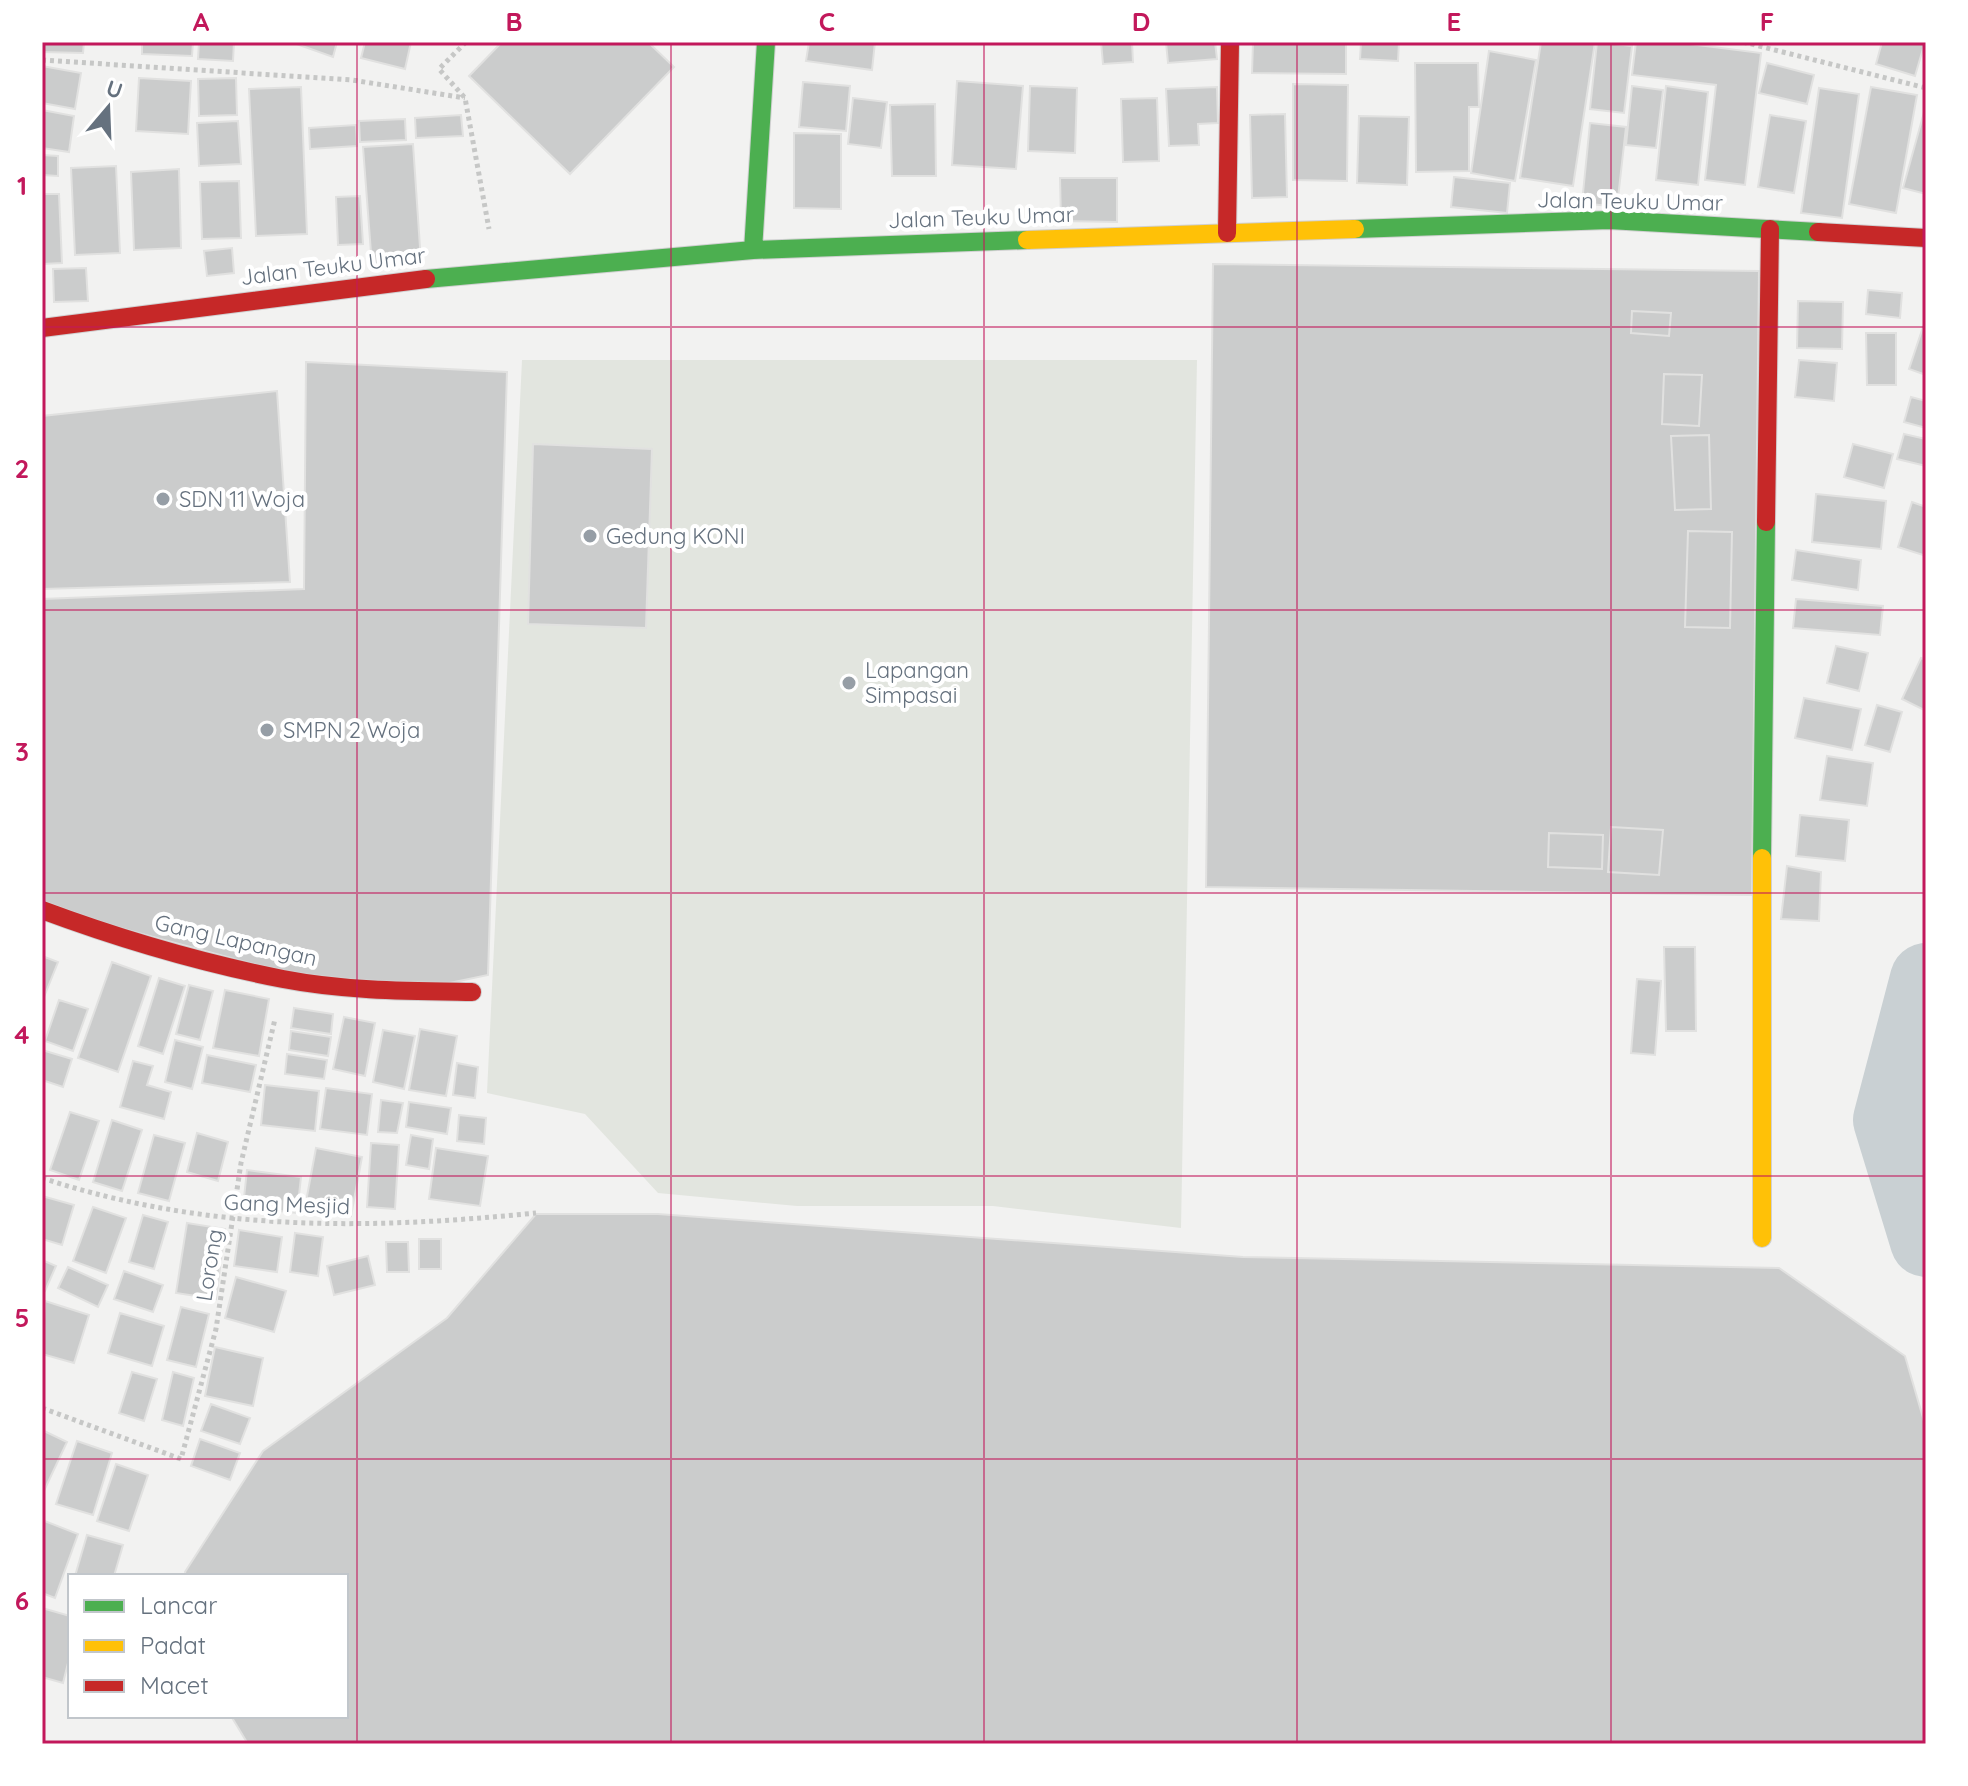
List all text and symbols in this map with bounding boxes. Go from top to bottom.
text: A [193,5,210,38]
text: B [505,5,523,38]
text: C [819,5,835,38]
text: D [1132,5,1150,38]
text: E [1447,5,1461,38]
text: F [1760,5,1774,38]
north arrow [68,68,148,148]
text: U [103,73,126,105]
text: 1 [17,169,27,202]
street label: Jalan Teuku Umar [1537,185,1724,217]
street label: Jalan Teuku Umar [887,200,1075,234]
street label: Jalan Teuku Umar [239,241,428,291]
text: 2 [15,452,29,485]
place label: SDN 11 Woja [179,485,305,513]
marker: SDN 11 Woja [154,490,172,508]
place label: Gedung KONI [606,522,745,550]
marker: Gedung KONI [581,527,599,545]
place label: Lapangan Simpasai [865,656,969,709]
marker: Lapangan Simpasai [840,674,858,692]
place label: SMPN 2 Woja [283,716,420,744]
marker: SMPN 2 Woja [258,721,276,739]
text: 3 [15,735,29,768]
street label: Gang Lapangan [152,908,320,972]
text: 4 [14,1018,30,1051]
street label: Gang Mesjid [223,1188,351,1220]
street label: Lorong [189,1227,229,1303]
text: 5 [15,1301,29,1334]
legend [68,1574,348,1718]
text: 6 [15,1584,29,1617]
text: Lancar [140,1590,217,1620]
text: Padat [140,1630,206,1660]
text: Macet [140,1670,209,1700]

